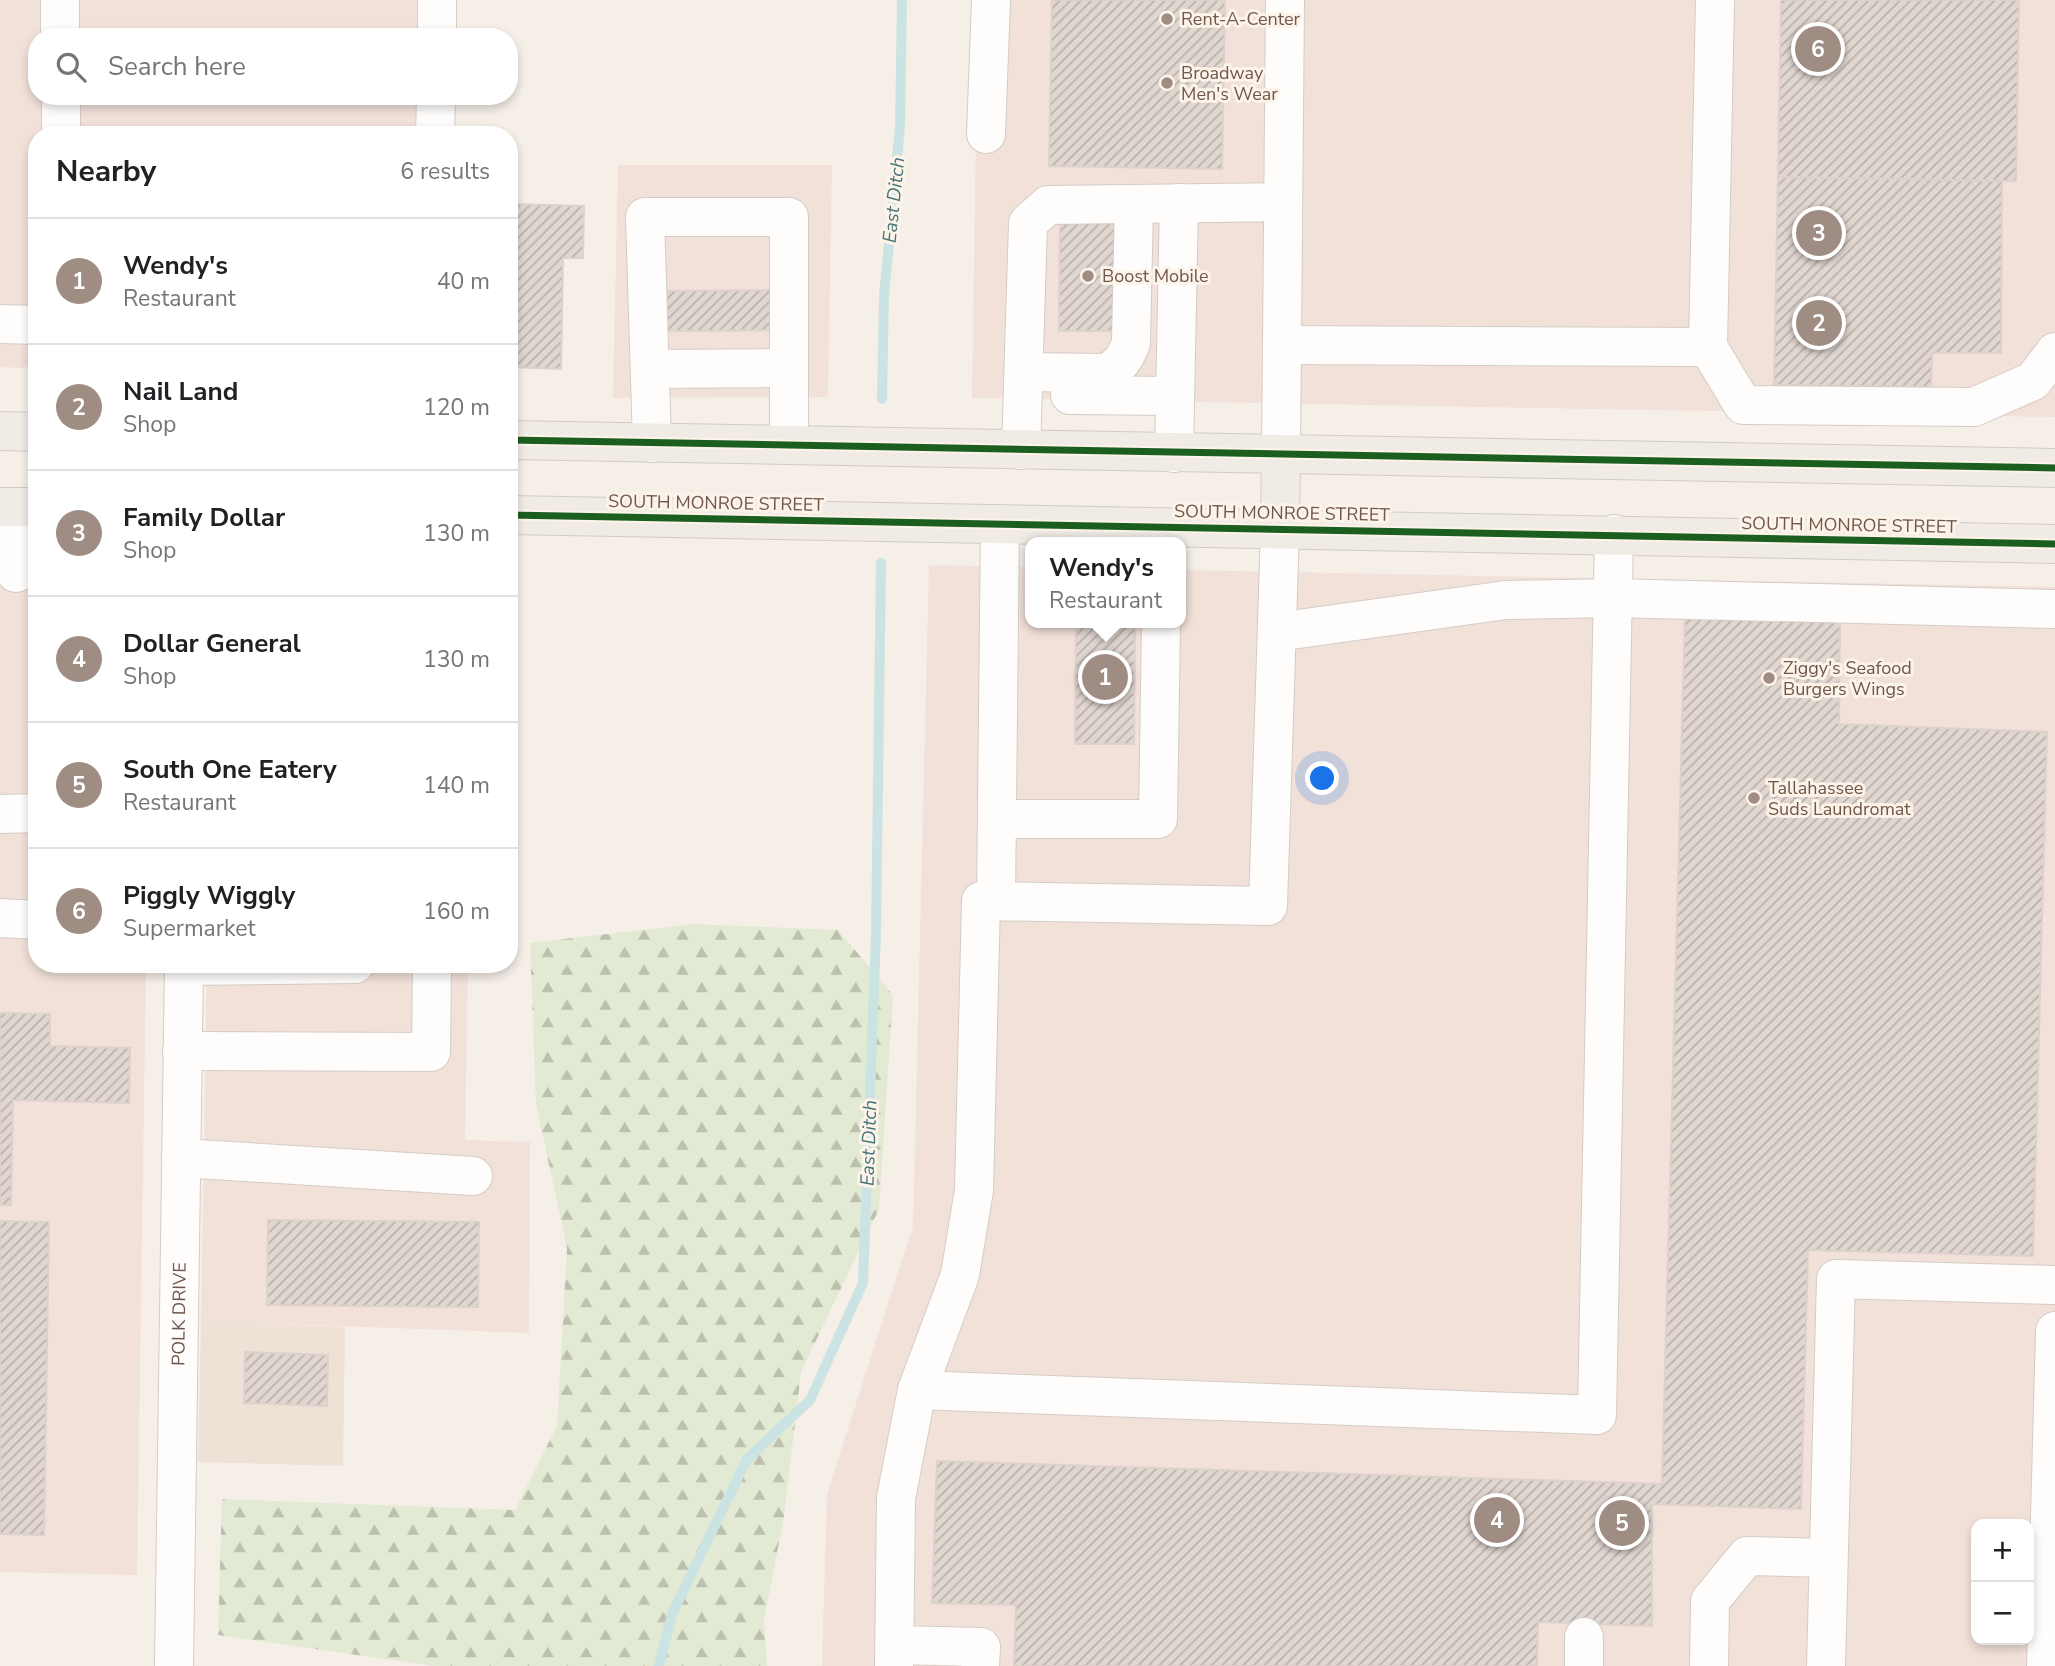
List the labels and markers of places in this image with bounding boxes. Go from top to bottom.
place label: Rent-A-Center [1181,7,1301,31]
marker: Rent-A-Center [1159,11,1175,27]
pin: 6 [1795,23,1841,75]
place label: Broadway Men's Wear [1181,61,1278,106]
marker: Broadway Men's Wear [1159,75,1175,91]
pin: 3 [1796,207,1842,259]
place label: Boost Mobile [1102,264,1209,288]
marker: Boost Mobile [1080,268,1096,284]
pin: 2 [1796,297,1842,349]
pin: 1 [1082,651,1128,703]
place label: Ziggy's Seafood Burgers Wings [1783,656,1912,701]
marker: Ziggy's Seafood Burgers Wings [1761,670,1777,686]
place label: Tallahassee Suds Laundromat [1768,776,1911,821]
marker: Tallahassee Suds Laundromat [1746,790,1762,806]
pin: 4 [1474,1494,1520,1546]
pin: 5 [1599,1497,1645,1549]

